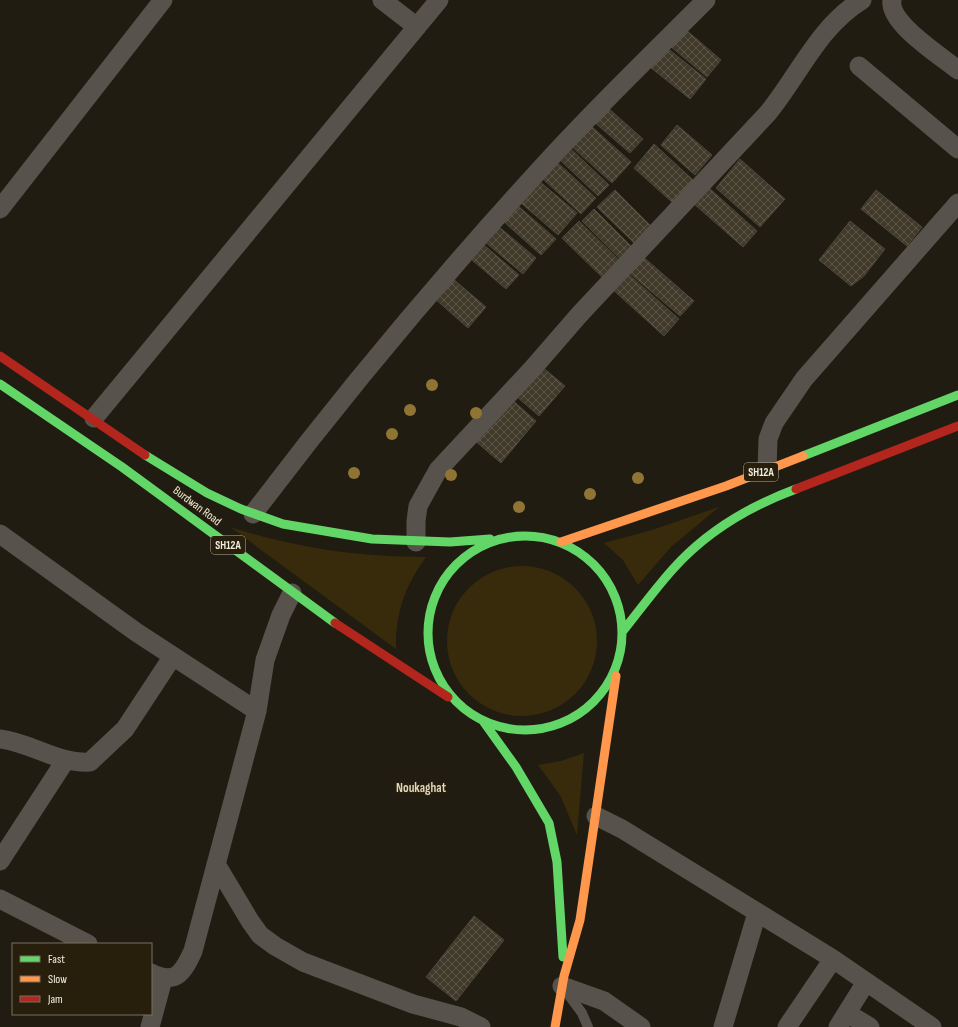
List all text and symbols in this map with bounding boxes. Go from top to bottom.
road number: SH12A [744,463,778,481]
street label: Burdwan Road [170,483,224,529]
road number: SH12A [211,536,245,554]
district label: Noukaghat [396,780,447,796]
legend [12,943,152,1015]
text: Fast [48,952,65,967]
text: Slow [48,972,67,987]
text: Jam [47,992,63,1007]

